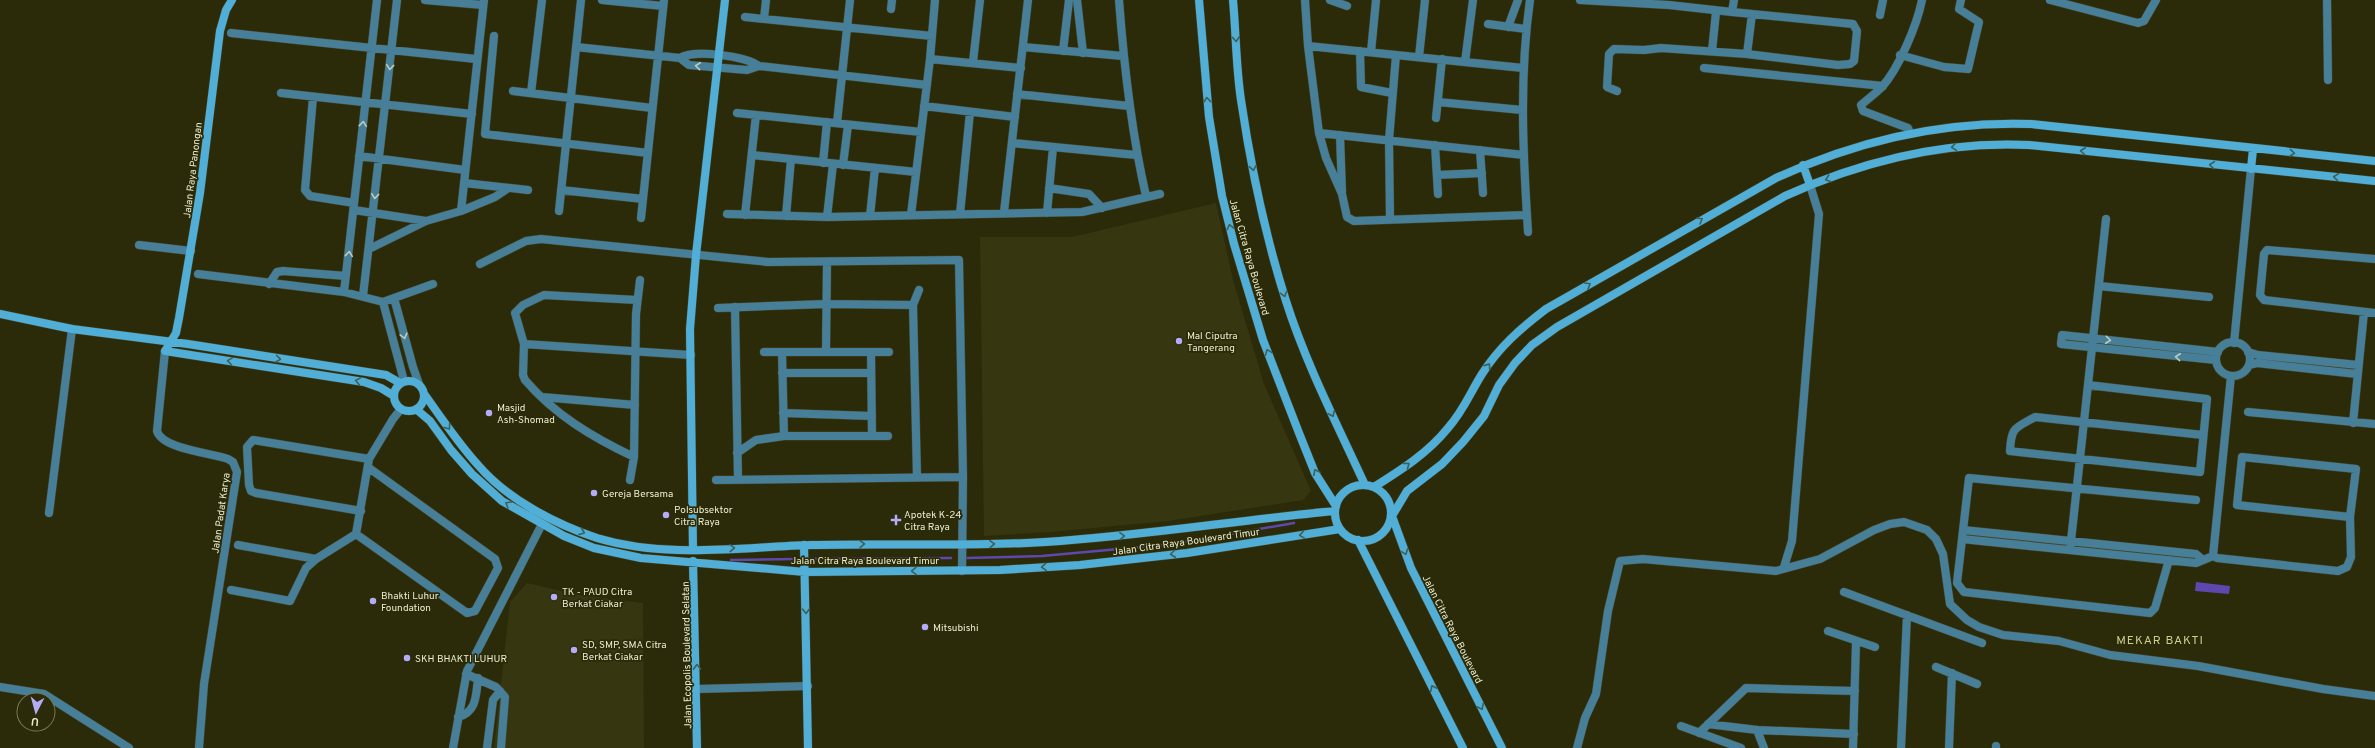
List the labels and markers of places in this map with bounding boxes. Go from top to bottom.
place label: Mal Ciputra Tangerang [1187,330,1238,355]
marker: Mal Ciputra Tangerang [1174,336,1184,346]
place label: Masjid Ash-Shomad [497,402,555,427]
marker: Masjid Ash-Shomad [484,408,494,418]
marker: Gereja Bersama [589,488,599,498]
place label: Gereja Bersama [602,488,673,501]
place label: Polsubsektor Citra Raya [674,504,733,529]
place label: Apotek K-24 Citra Raya [904,509,961,534]
marker: Polsubsektor Citra Raya [661,510,671,520]
marker: Apotek K-24 Citra Raya [891,515,901,525]
place label: TK - PAUD Citra Berkat Ciakar [562,586,632,611]
place label: Bhakti Luhur Foundation [381,590,439,615]
marker: TK - PAUD Citra Berkat Ciakar [549,592,559,602]
marker: Bhakti Luhur Foundation [368,596,378,606]
marker: Mitsubishi [920,622,930,632]
place label: Mitsubishi [933,622,979,635]
place label: SD, SMP, SMA Citra Berkat Ciakar [582,639,667,664]
marker: SD, SMP, SMA Citra Berkat Ciakar [569,645,579,655]
marker: SKH BHAKTI LUHUR [402,653,412,663]
place label: SKH BHAKTI LUHUR [415,653,507,666]

